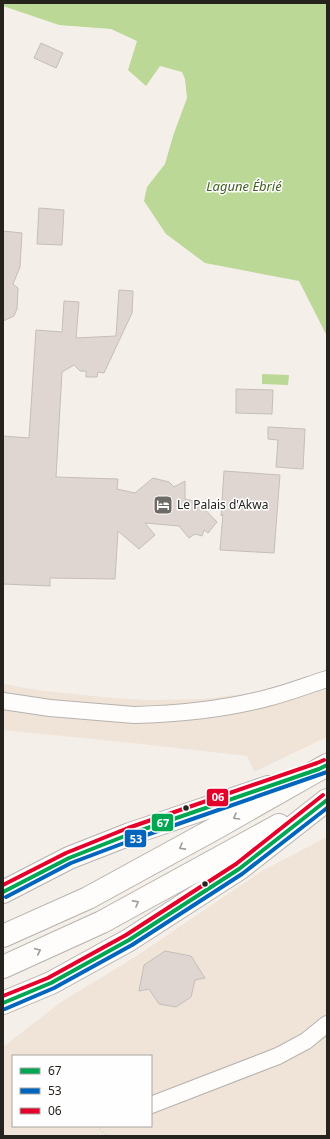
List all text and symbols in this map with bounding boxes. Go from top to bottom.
water label: Lagune Ébrié [206,177,282,195]
hotel icon: Le Palais d'Akwa [152,494,174,516]
place label: Le Palais d'Akwa [177,496,268,513]
line badge: 06 [206,788,229,807]
text: 06 [212,789,224,804]
unlabelled marker [181,803,191,813]
one-way arrow [233,812,240,819]
line badge: 67 [151,813,174,832]
text: 67 [157,815,169,830]
line badge: 53 [124,829,147,848]
text: 53 [130,831,142,846]
one-way arrow [179,843,186,850]
unlabelled marker [200,879,210,889]
one-way arrow [132,900,139,908]
one-way arrow [34,948,42,956]
legend [12,1055,152,1127]
text: 67 [48,1062,62,1079]
text: 53 [48,1082,62,1099]
text: 06 [48,1102,62,1119]

